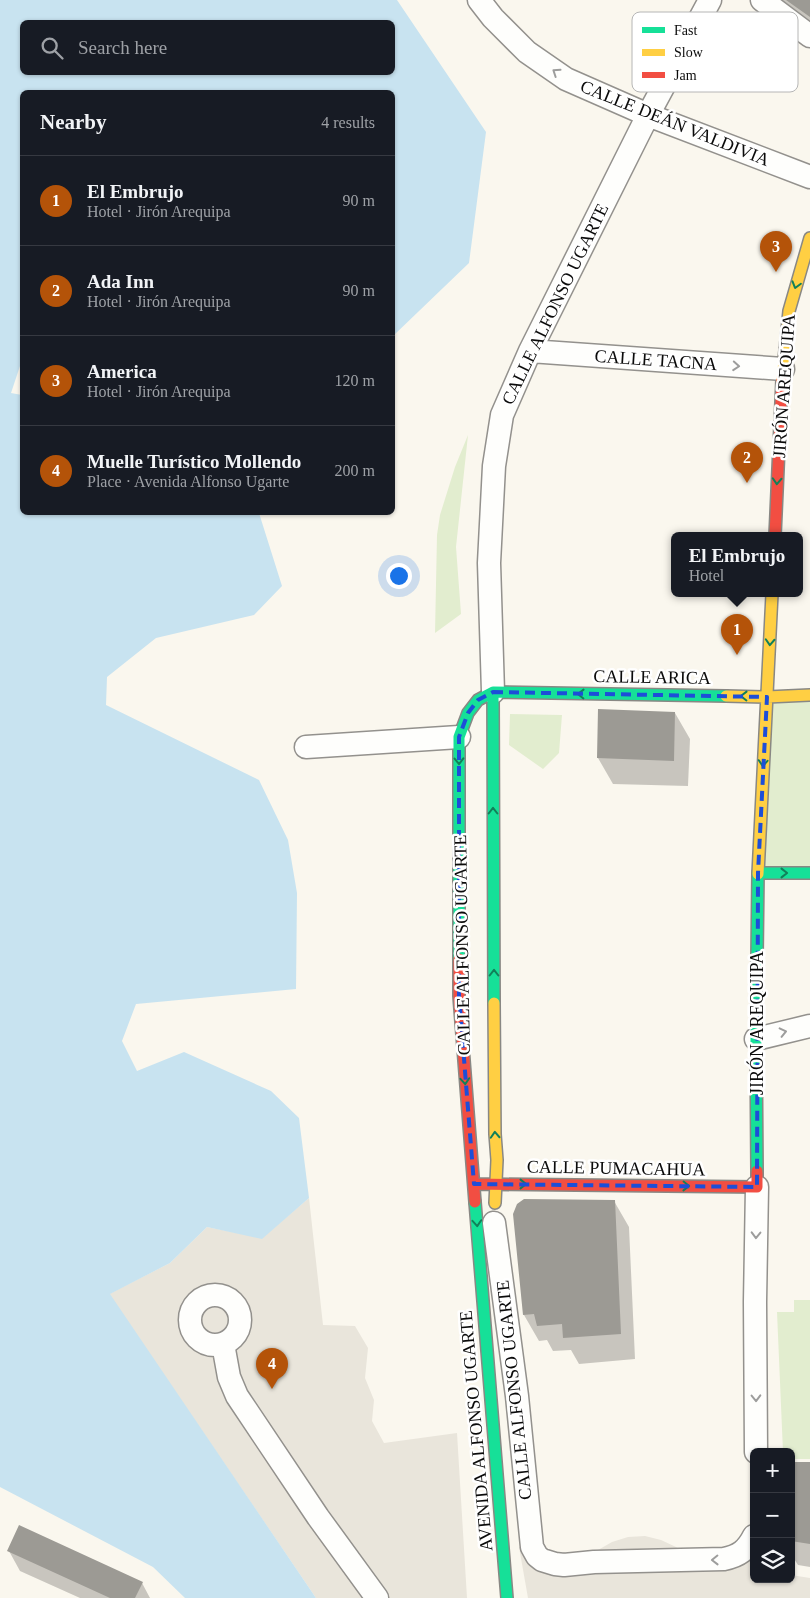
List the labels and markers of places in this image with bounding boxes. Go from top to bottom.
pin: 3 [760,231,792,272]
pin: 2 [731,442,763,483]
pin: 1 [721,614,753,655]
pin: 4 [256,1348,288,1389]

